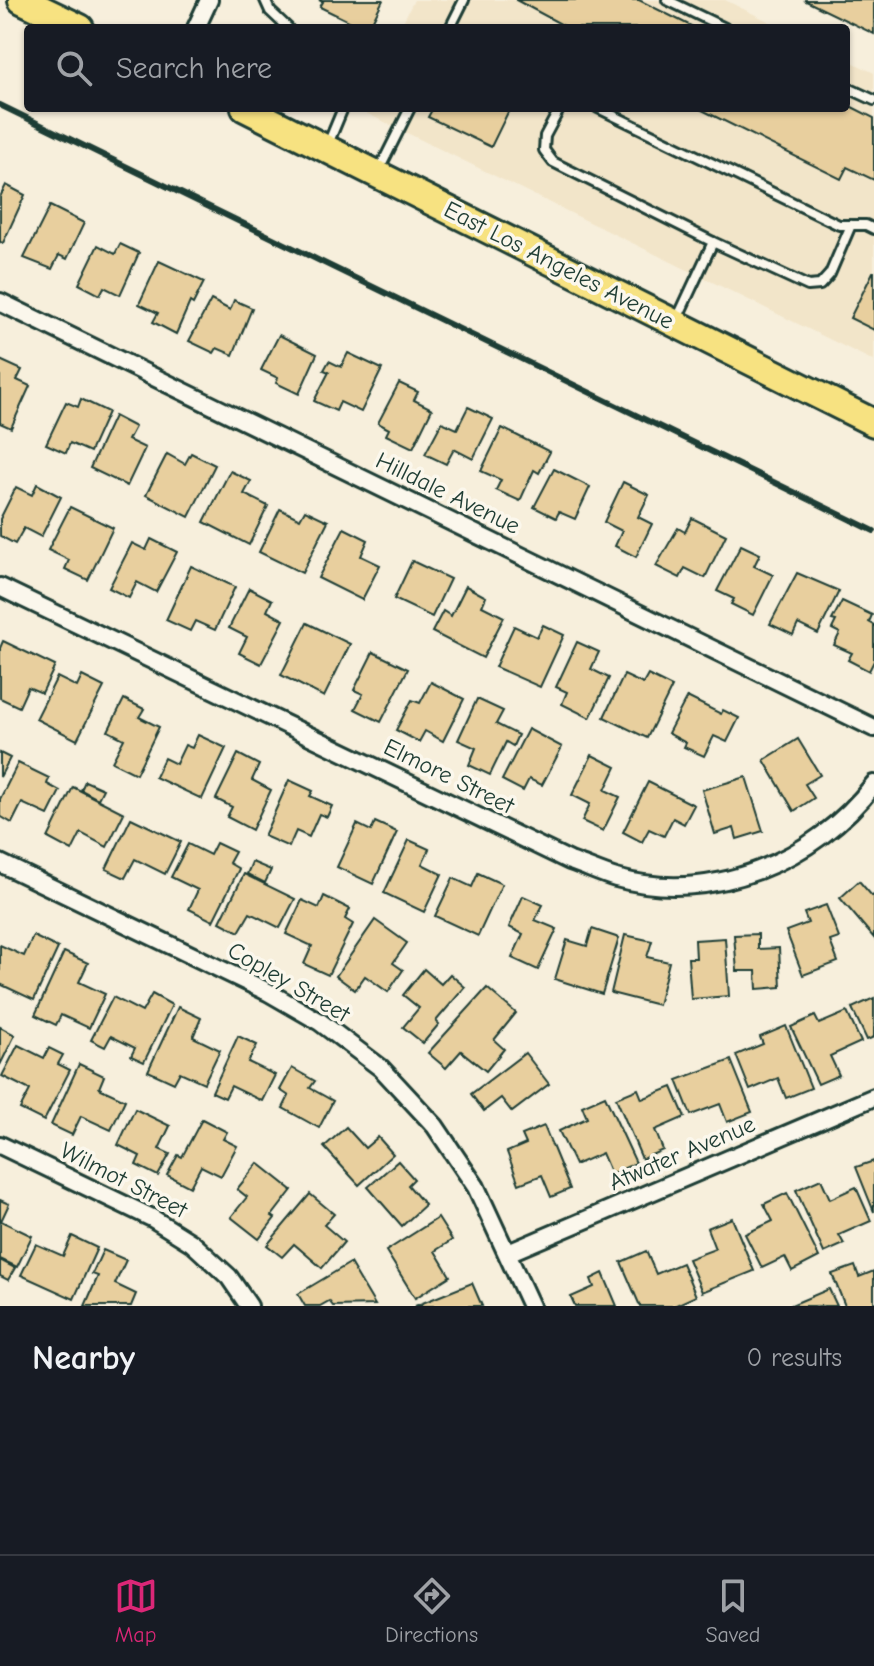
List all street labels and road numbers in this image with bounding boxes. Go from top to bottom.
street label: East Los Angeles Avenue [439,195,679,335]
street label: Hilldale Avenue [371,446,525,540]
street label: Elmore Street [379,732,520,820]
street label: Copley Street [223,936,356,1029]
street label: Atwater Avenue [605,1110,759,1196]
street label: Wilmot Street [56,1136,193,1224]

